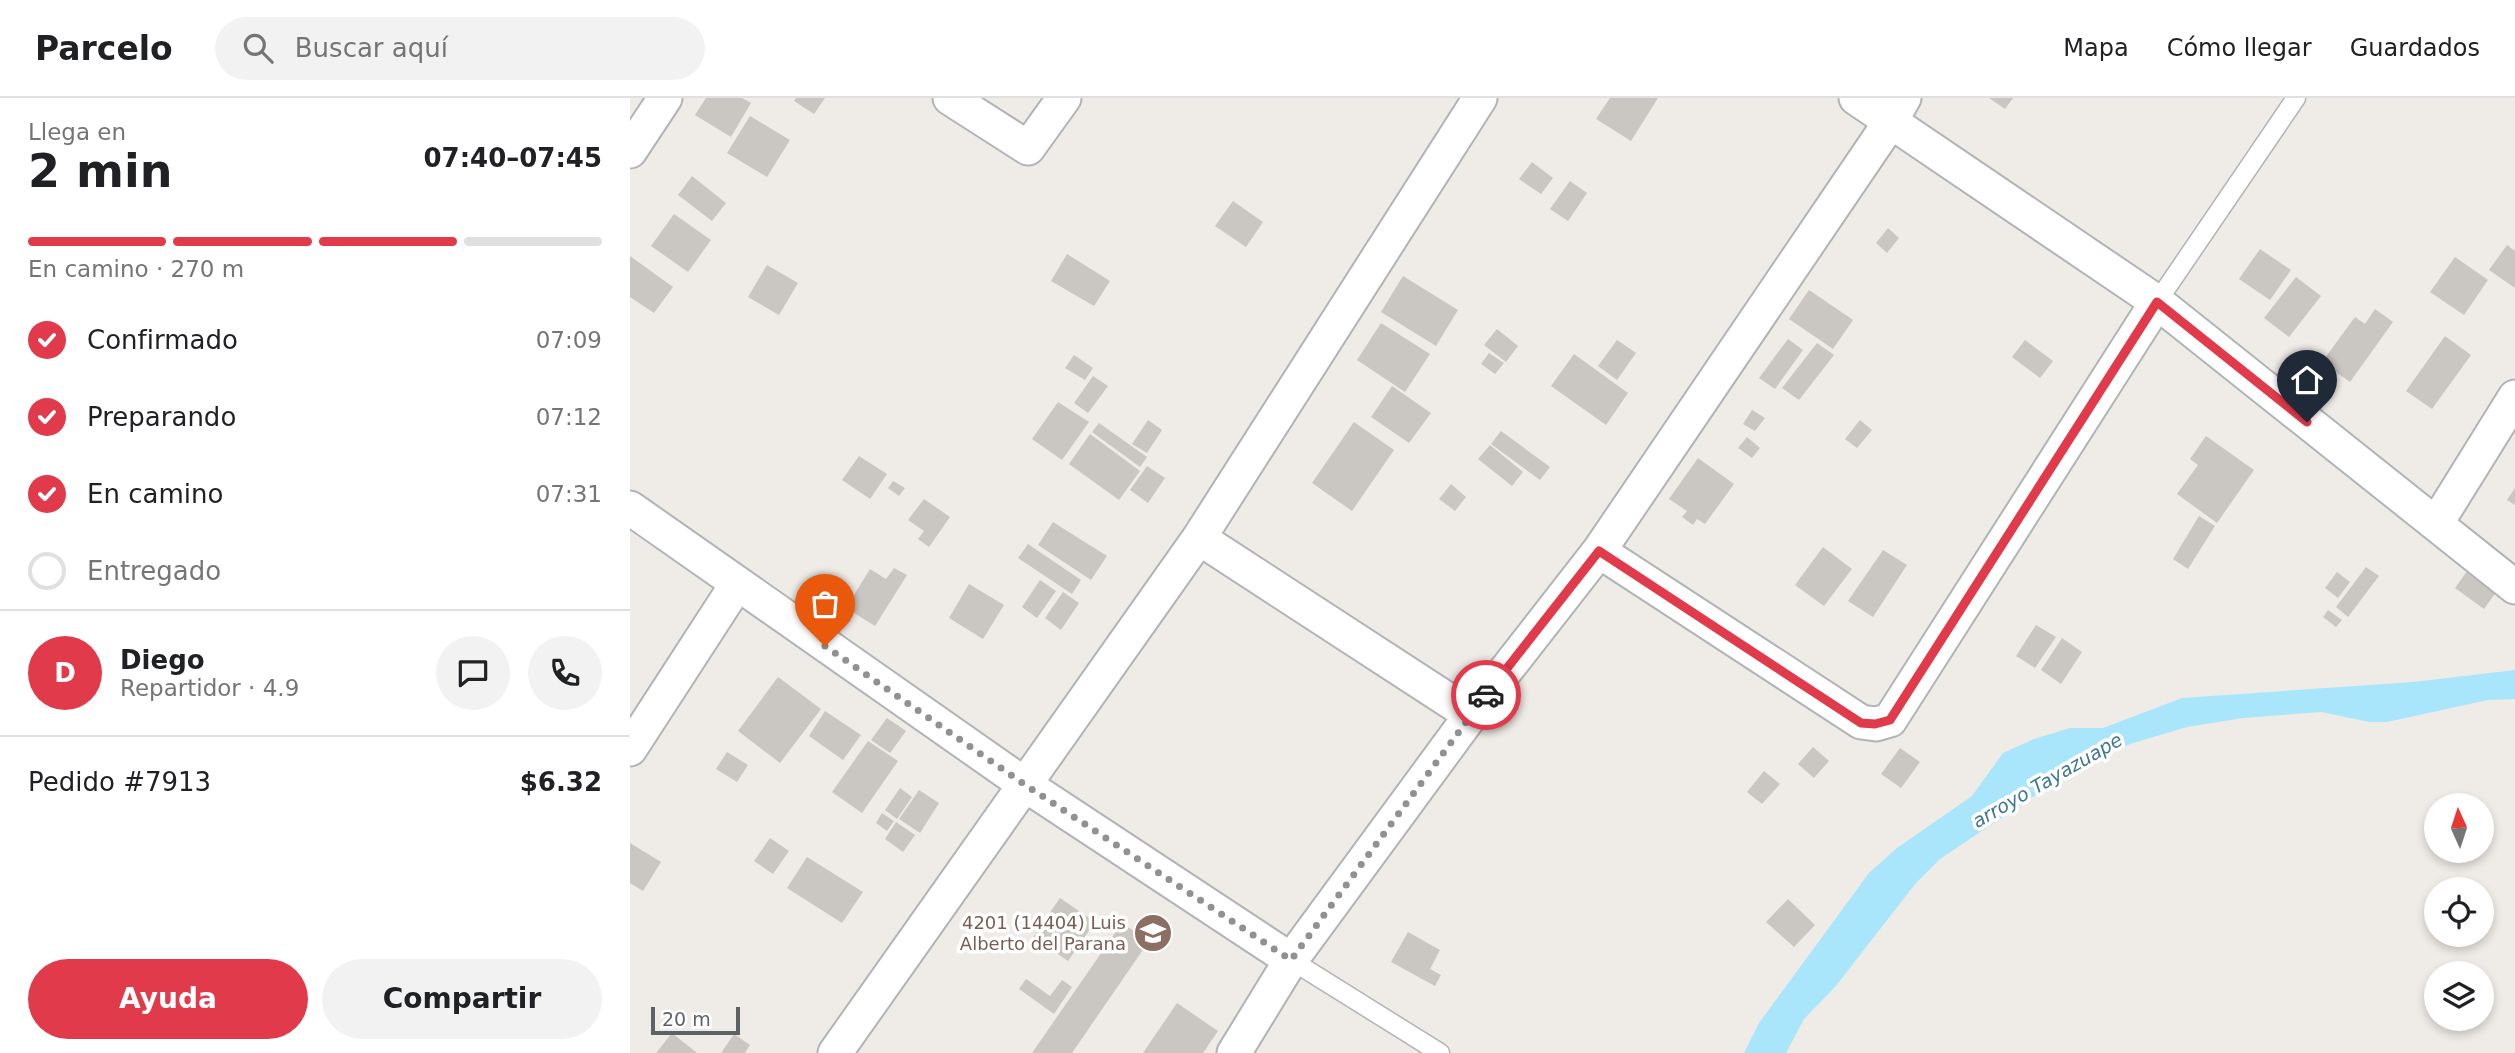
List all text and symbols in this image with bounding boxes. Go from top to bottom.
search box [215,17,705,80]
text: Parcelo [35,29,173,68]
icon: search [239,29,277,67]
text: Buscar aquí [295,33,448,63]
text: Mapa [2063,34,2129,62]
text: Cómo llegar [2167,34,2312,62]
text: Guardados [2350,34,2480,62]
text: Llega en [28,119,126,145]
text: 07:40–07:45 [423,143,602,173]
text: 2 min [28,144,172,198]
text: En camino · 270 m [28,256,244,282]
icon: check [28,321,66,359]
text: Confirmado [87,325,238,355]
text: 07:09 [536,327,602,353]
pin [2277,350,2337,422]
icon: home [2288,361,2326,399]
icon: check [28,398,66,436]
text: Preparando [87,402,236,432]
text: 07:12 [536,404,602,430]
icon: check [28,475,66,513]
text: En camino [87,479,223,509]
text: 07:31 [536,481,602,507]
text: Entregado [87,556,221,586]
pin [795,574,855,646]
icon: bag [806,585,844,623]
button: chat [436,636,510,710]
button: phone [528,636,602,710]
text: Diego [120,645,205,675]
text: D [54,658,76,688]
courier [1451,660,1521,730]
text: Repartidor · 4.9 [120,675,299,701]
icon: car [1467,676,1505,714]
water label: arroyo Tayazuape [1968,728,2126,832]
text: Pedido #7913 [28,767,211,797]
text: $6.32 [520,767,602,797]
north arrow [2424,793,2494,863]
map controls [2424,793,2494,1031]
button: locate [2424,877,2494,947]
place label: 4201 (14404) Luis Alberto del Parana [960,912,1126,954]
school or university icon: 4201 (14404) Luis Alberto del Parana [1132,912,1174,954]
button: Ayuda [28,959,308,1039]
button: Compartir [322,959,602,1039]
button: layers [2424,961,2494,1031]
scale bar [651,1004,740,1036]
text: 20 m [662,1008,711,1030]

